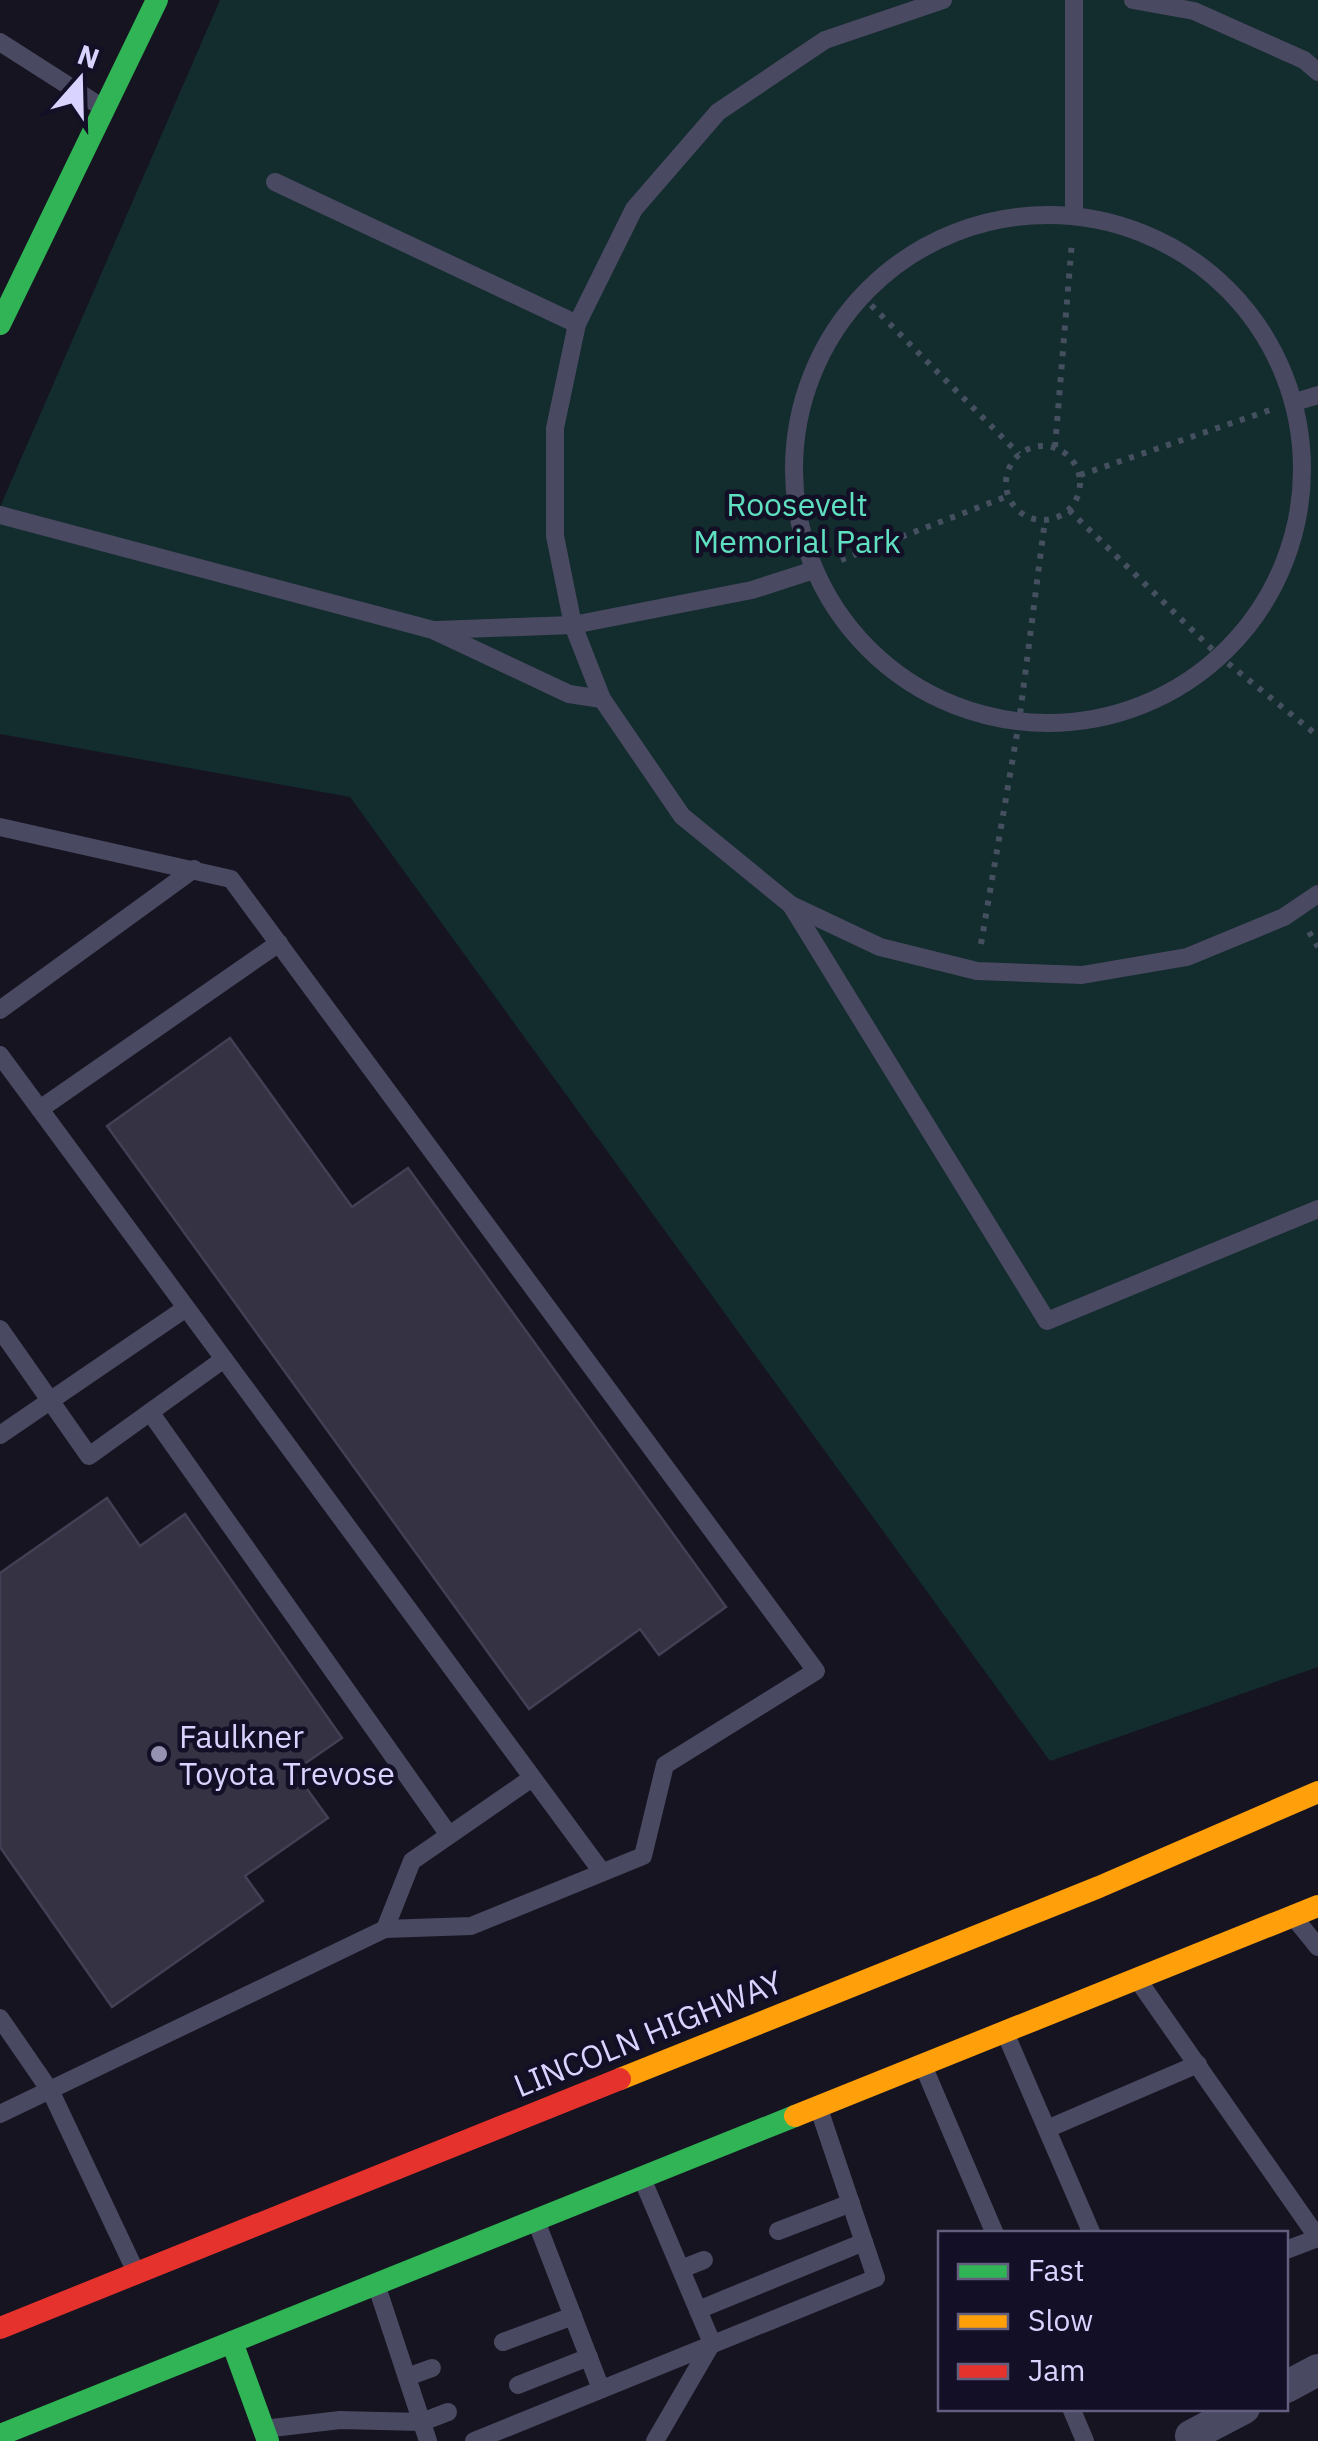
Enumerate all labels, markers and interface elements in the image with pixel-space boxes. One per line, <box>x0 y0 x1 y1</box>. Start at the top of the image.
north arrow <box>30 30 130 130</box>
text: N <box>73 35 105 77</box>
park label: Roosevelt Memorial Park <box>693 483 901 562</box>
place label: Faulkner Toyota Trevose <box>179 1715 395 1794</box>
marker: Faulkner Toyota Trevose <box>148 1743 170 1765</box>
street label: LINCOLN HIGHWAY <box>507 1960 789 2106</box>
legend <box>938 2231 1288 2411</box>
text: Fast <box>1028 2250 1085 2289</box>
text: Slow <box>1028 2300 1093 2339</box>
text: Jam <box>1028 2350 1086 2389</box>

